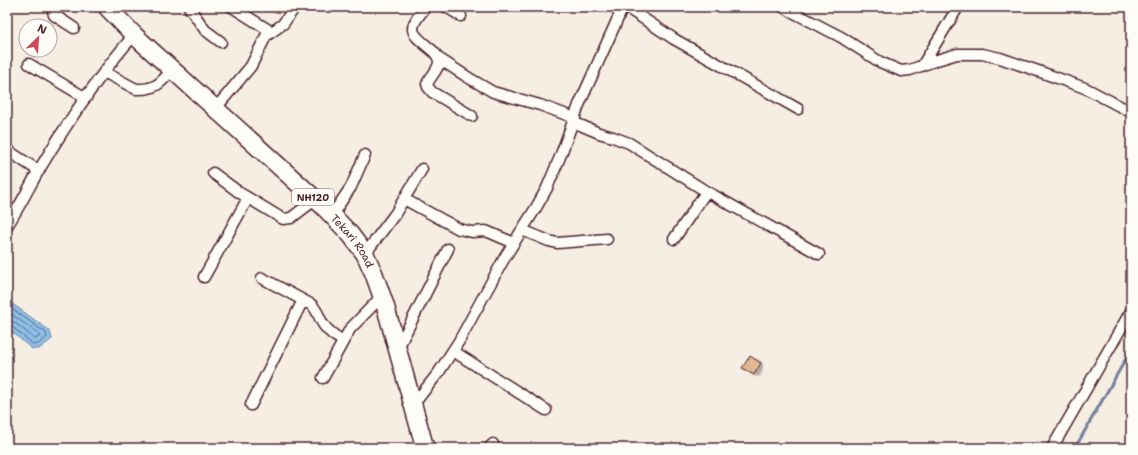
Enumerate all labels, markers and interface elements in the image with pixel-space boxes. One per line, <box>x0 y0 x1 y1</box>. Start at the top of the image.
north arrow <box>18 18 58 58</box>
text: N <box>35 21 49 38</box>
road number: NH120 <box>292 189 334 205</box>
street label: Tekari Road <box>328 211 378 270</box>

